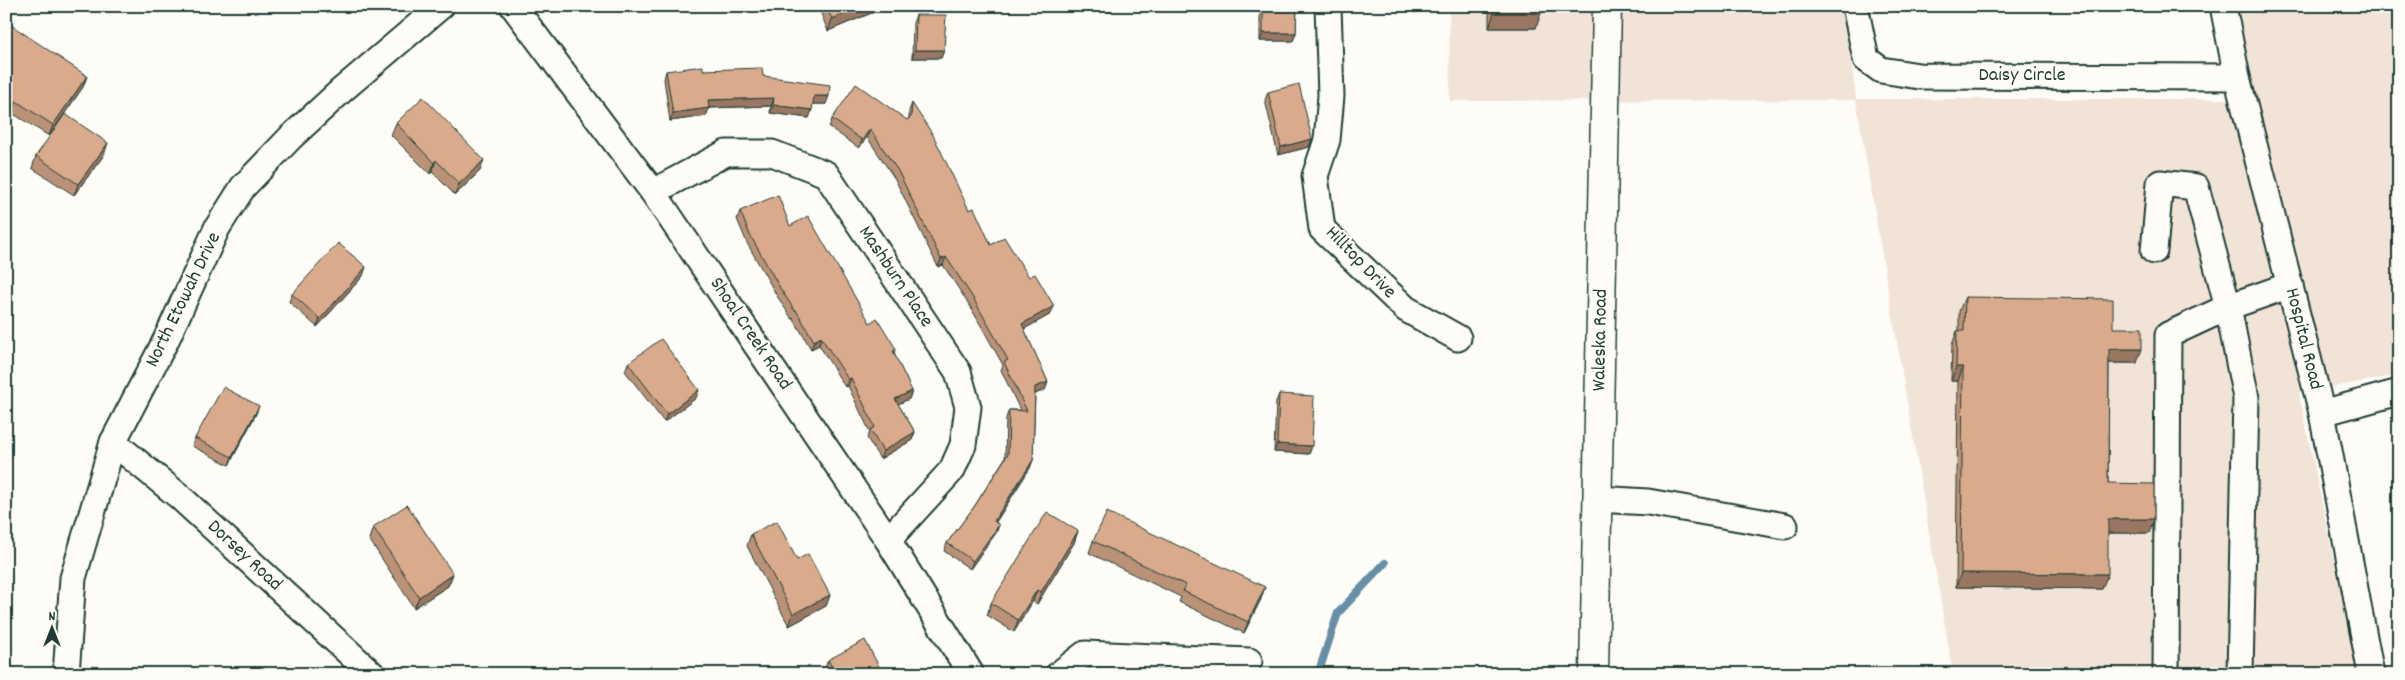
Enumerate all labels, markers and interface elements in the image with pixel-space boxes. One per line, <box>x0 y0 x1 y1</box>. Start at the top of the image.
street label: Daisy Circle <box>1978 62 2066 90</box>
street label: Hilltop Drive <box>1318 220 1402 306</box>
street label: Mashburn Place <box>851 221 940 334</box>
street label: North Etowah Drive <box>139 228 229 372</box>
street label: Shoal Creek Road <box>702 272 798 396</box>
street label: Hospital Road <box>2277 285 2329 393</box>
street label: Waleska Road <box>1586 289 1616 391</box>
street label: Dorsey Road <box>200 514 288 598</box>
north arrow <box>28 602 78 652</box>
text: N <box>49 607 56 627</box>

